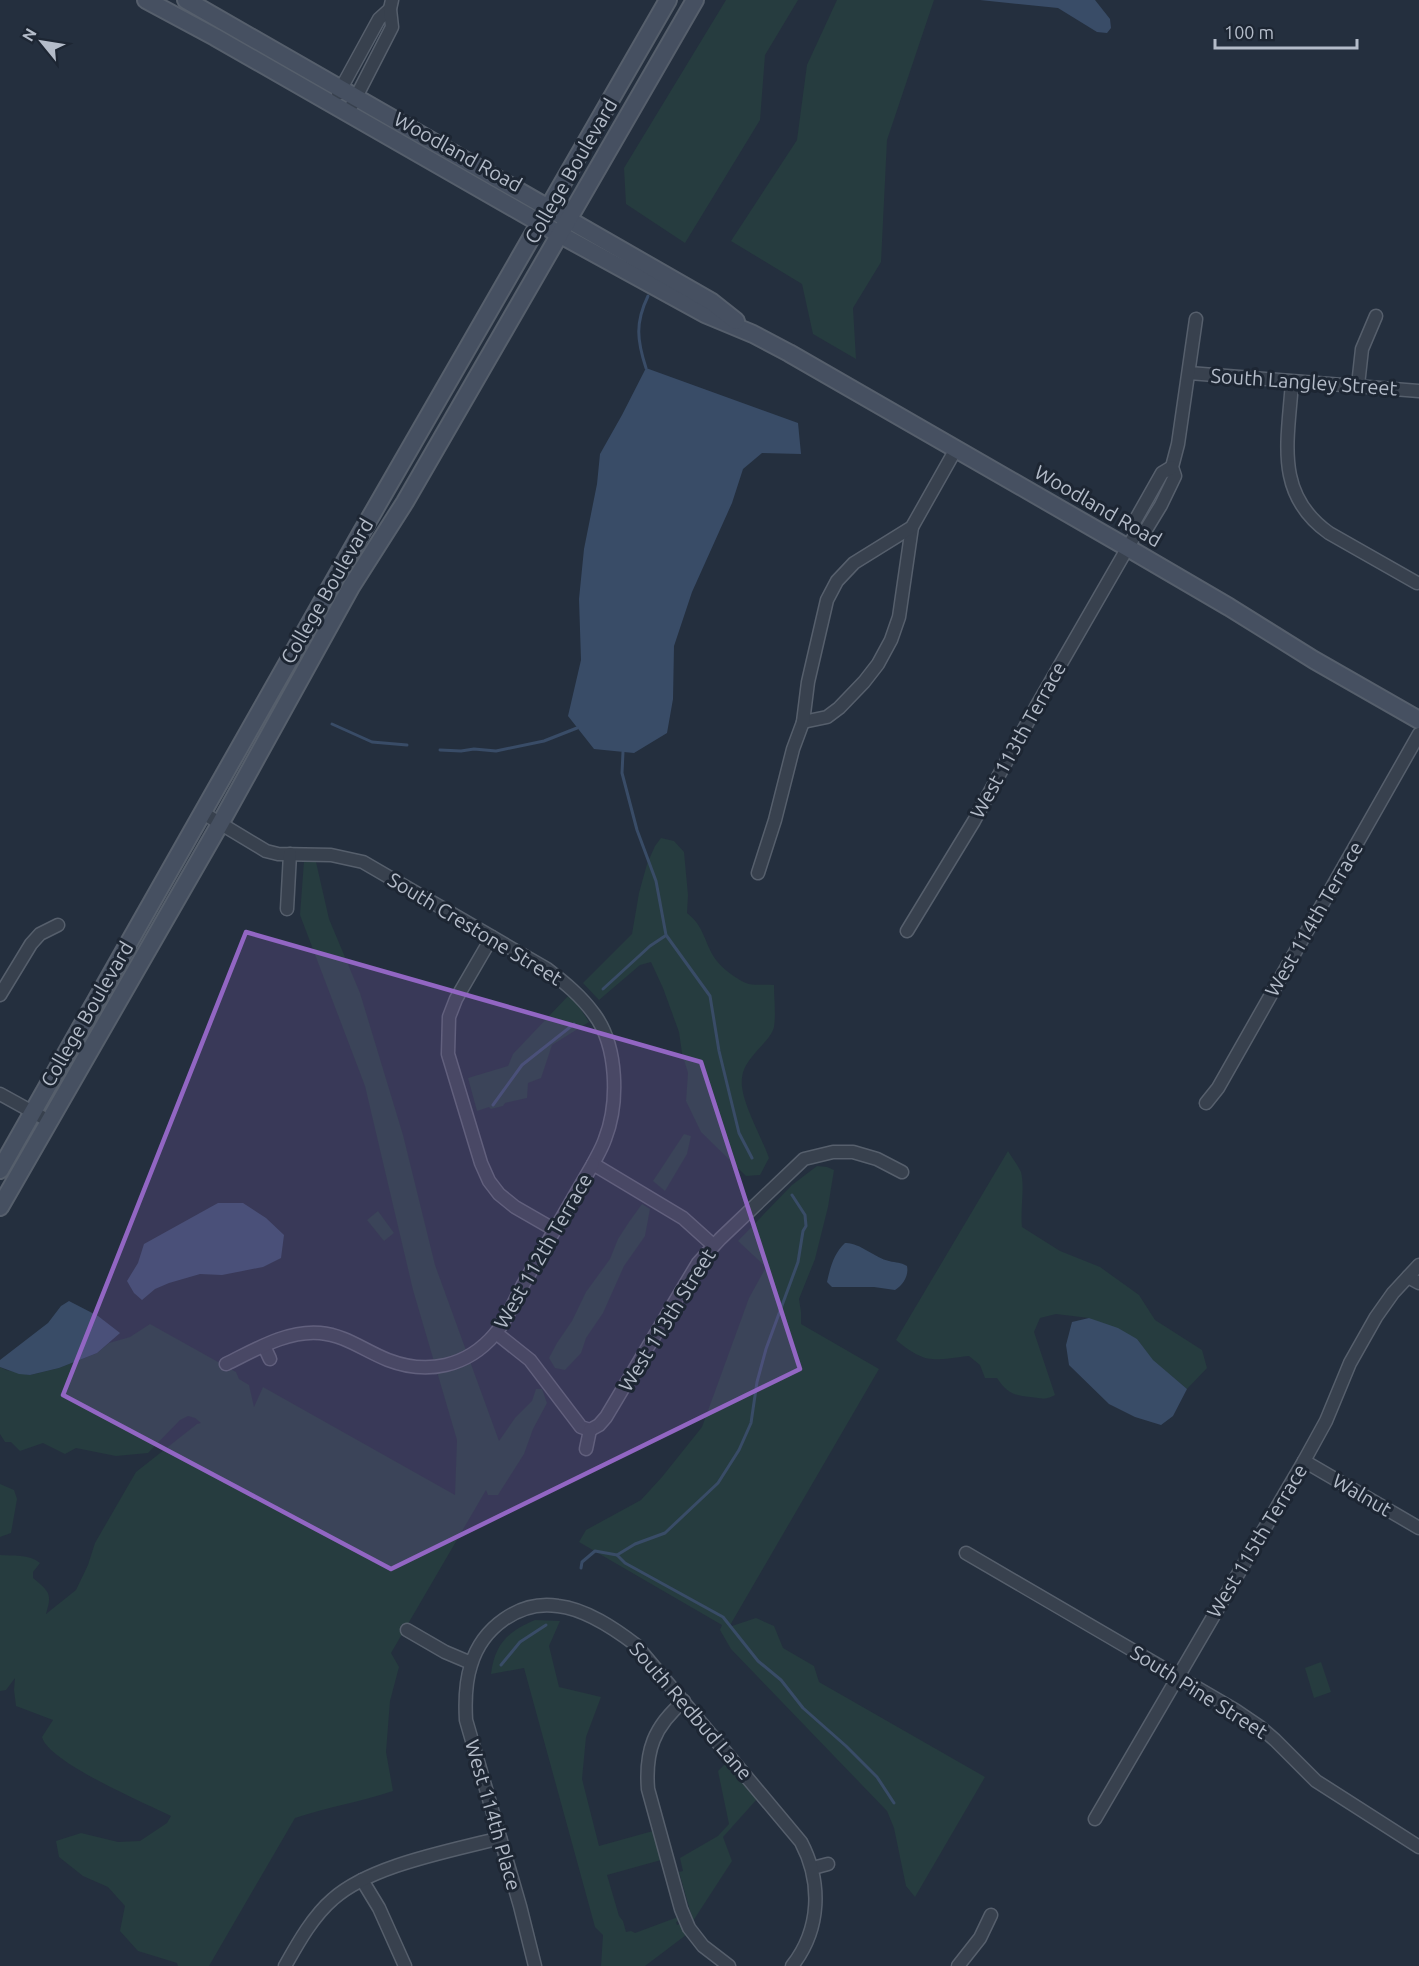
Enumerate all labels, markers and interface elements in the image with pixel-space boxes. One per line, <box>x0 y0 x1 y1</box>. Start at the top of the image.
north arrow <box>12 12 72 72</box>
scale bar <box>1215 12 1358 50</box>
text: 100 m <box>1224 22 1274 42</box>
text: N <box>18 25 40 44</box>
street label: College Boulevard <box>520 94 622 248</box>
street label: Woodland Road <box>390 107 526 196</box>
street label: South Langley Street <box>1210 363 1398 400</box>
street label: Woodland Road <box>1031 460 1166 551</box>
street label: College Boulevard <box>276 514 378 668</box>
street label: West 113th Terrace <box>965 658 1070 822</box>
street label: West 114th Terrace <box>1260 837 1367 1000</box>
street label: South Crestone Street <box>384 867 567 990</box>
street label: College Boulevard <box>36 937 138 1091</box>
street label: West 112th Terrace <box>489 1169 596 1332</box>
street label: West 113th Street <box>613 1244 720 1395</box>
street label: West 115th Terrace <box>1202 1460 1311 1622</box>
street label: Walnut <box>1329 1469 1396 1521</box>
street label: South Redbud Lane <box>625 1637 757 1784</box>
street label: South Pine Street <box>1127 1640 1272 1743</box>
street label: West 114th Place <box>461 1737 526 1893</box>

